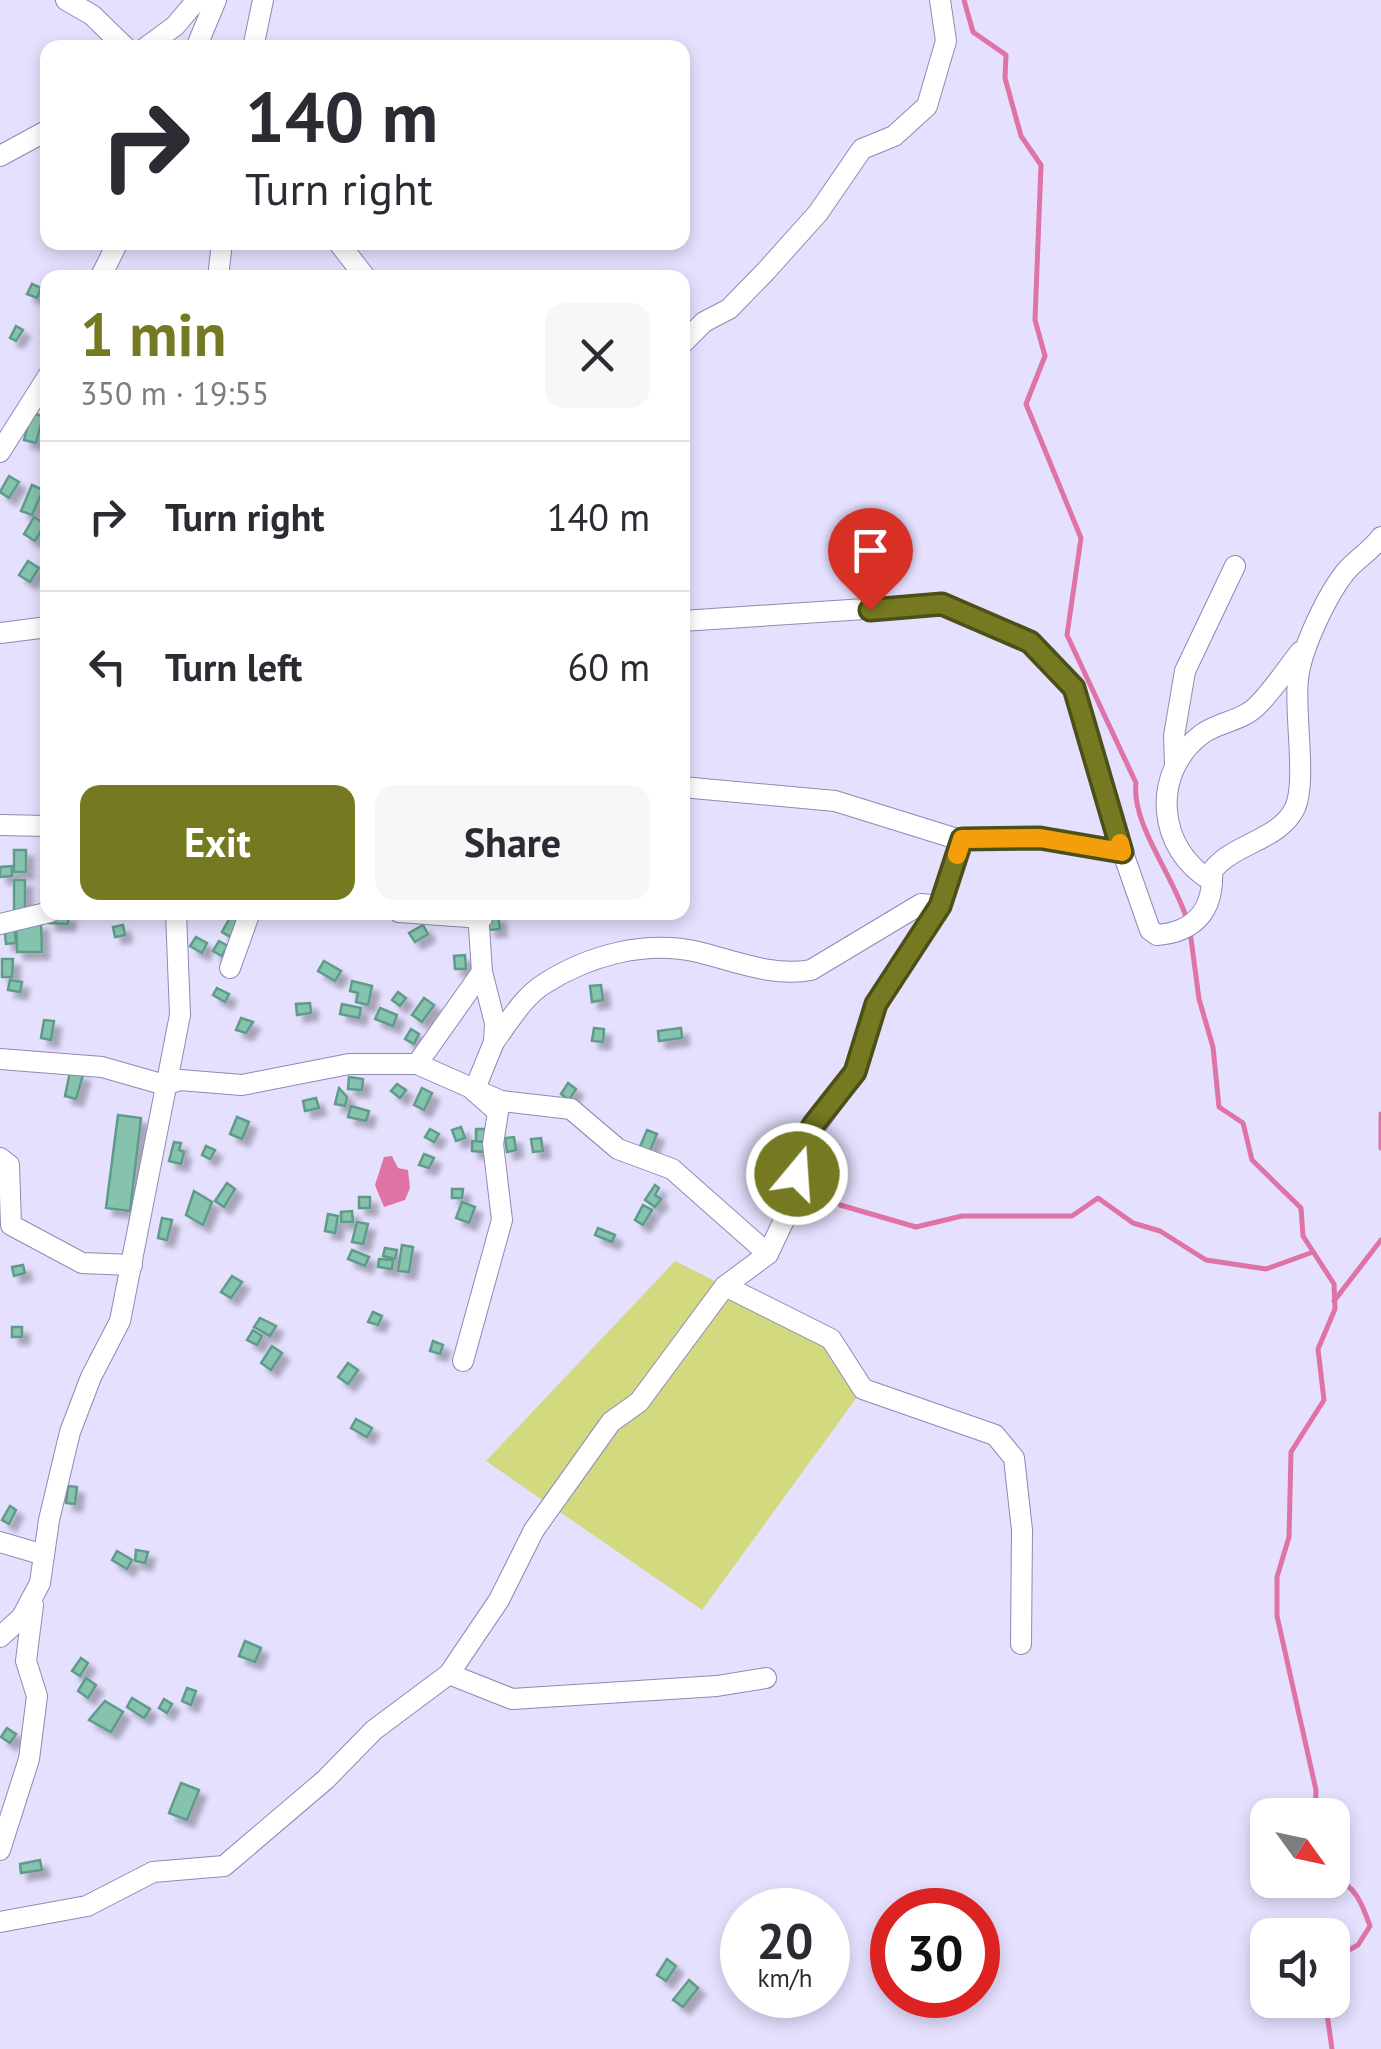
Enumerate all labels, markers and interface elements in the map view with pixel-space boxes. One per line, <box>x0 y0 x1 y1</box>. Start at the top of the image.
text: 140 m <box>245 71 438 161</box>
icon: right <box>80 80 210 210</box>
text: Turn right <box>245 159 433 217</box>
text: 1 min <box>80 295 226 373</box>
button: close <box>545 303 650 408</box>
text: 350 m · 19:55 <box>80 372 269 414</box>
icon: right <box>80 489 135 544</box>
text: Turn right <box>165 492 325 541</box>
text: 140 m <box>547 492 650 541</box>
pin <box>828 508 913 611</box>
icon: arrive <box>843 523 898 578</box>
icon: left <box>80 639 135 694</box>
text: Turn left <box>165 642 302 691</box>
text: 60 m <box>568 642 650 691</box>
button: Exit <box>80 785 355 900</box>
button: Share <box>375 785 650 900</box>
position arrow <box>745 1122 849 1226</box>
north arrow <box>1250 1798 1350 1898</box>
map controls <box>1250 1798 1350 2018</box>
speed limit sign: 30 <box>870 1888 1000 2018</box>
text: 20 <box>757 1908 813 1973</box>
button: sound <box>1250 1918 1350 2018</box>
text: km/h <box>758 1962 812 1994</box>

